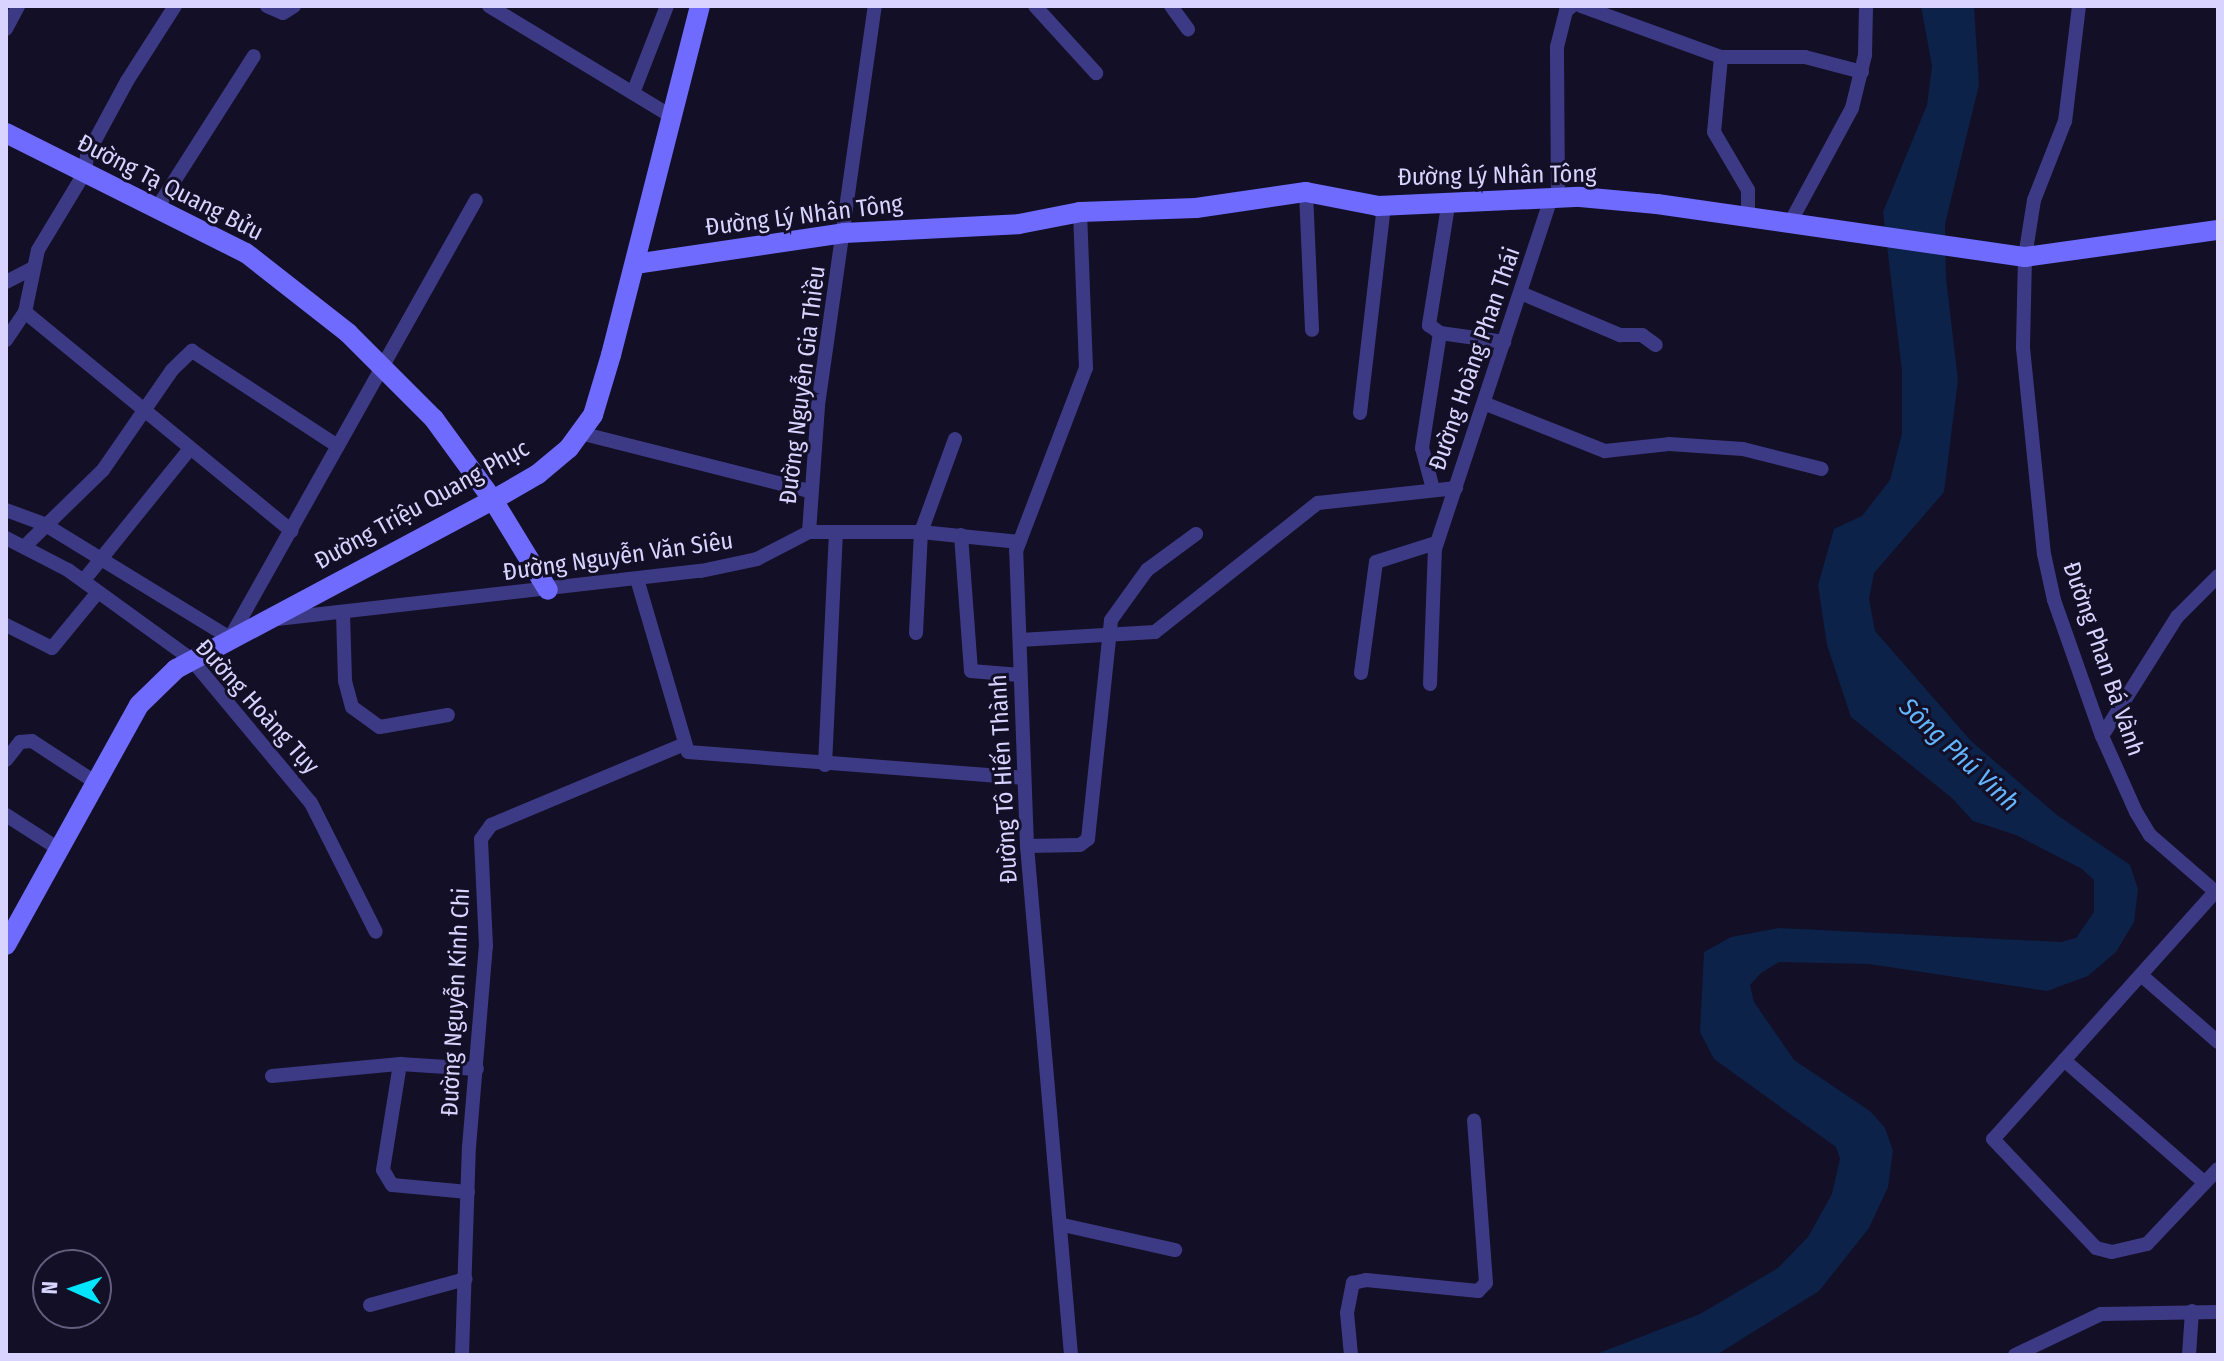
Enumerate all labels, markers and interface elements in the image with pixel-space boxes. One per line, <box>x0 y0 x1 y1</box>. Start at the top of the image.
street label: Đường Tạ Quang Bửu <box>72 129 268 247</box>
street label: Đường Lý Nhân Tông <box>1397 160 1597 192</box>
street label: Đường Lý Nhân Tông <box>704 190 904 242</box>
street label: Đường Hoàng Phan Thái <box>1423 244 1527 474</box>
street label: Đường Nguyễn Gia Thiều <box>774 264 832 506</box>
street label: Đường Triệu Quang Phục <box>310 434 534 576</box>
street label: Đường Nguyễn Văn Siêu <box>501 527 735 587</box>
street label: Đường Phan Bá Vành <box>2056 558 2150 760</box>
street label: Đường Hoàng Tụy <box>189 634 325 780</box>
street label: Đường Tô Hiến Thành <box>984 674 1024 884</box>
water label: Sông Phú Vinh <box>1893 692 2025 818</box>
street label: Đường Nguyễn Kinh Chi <box>436 887 476 1117</box>
north arrow <box>32 1249 112 1329</box>
text: N <box>36 1281 63 1295</box>

